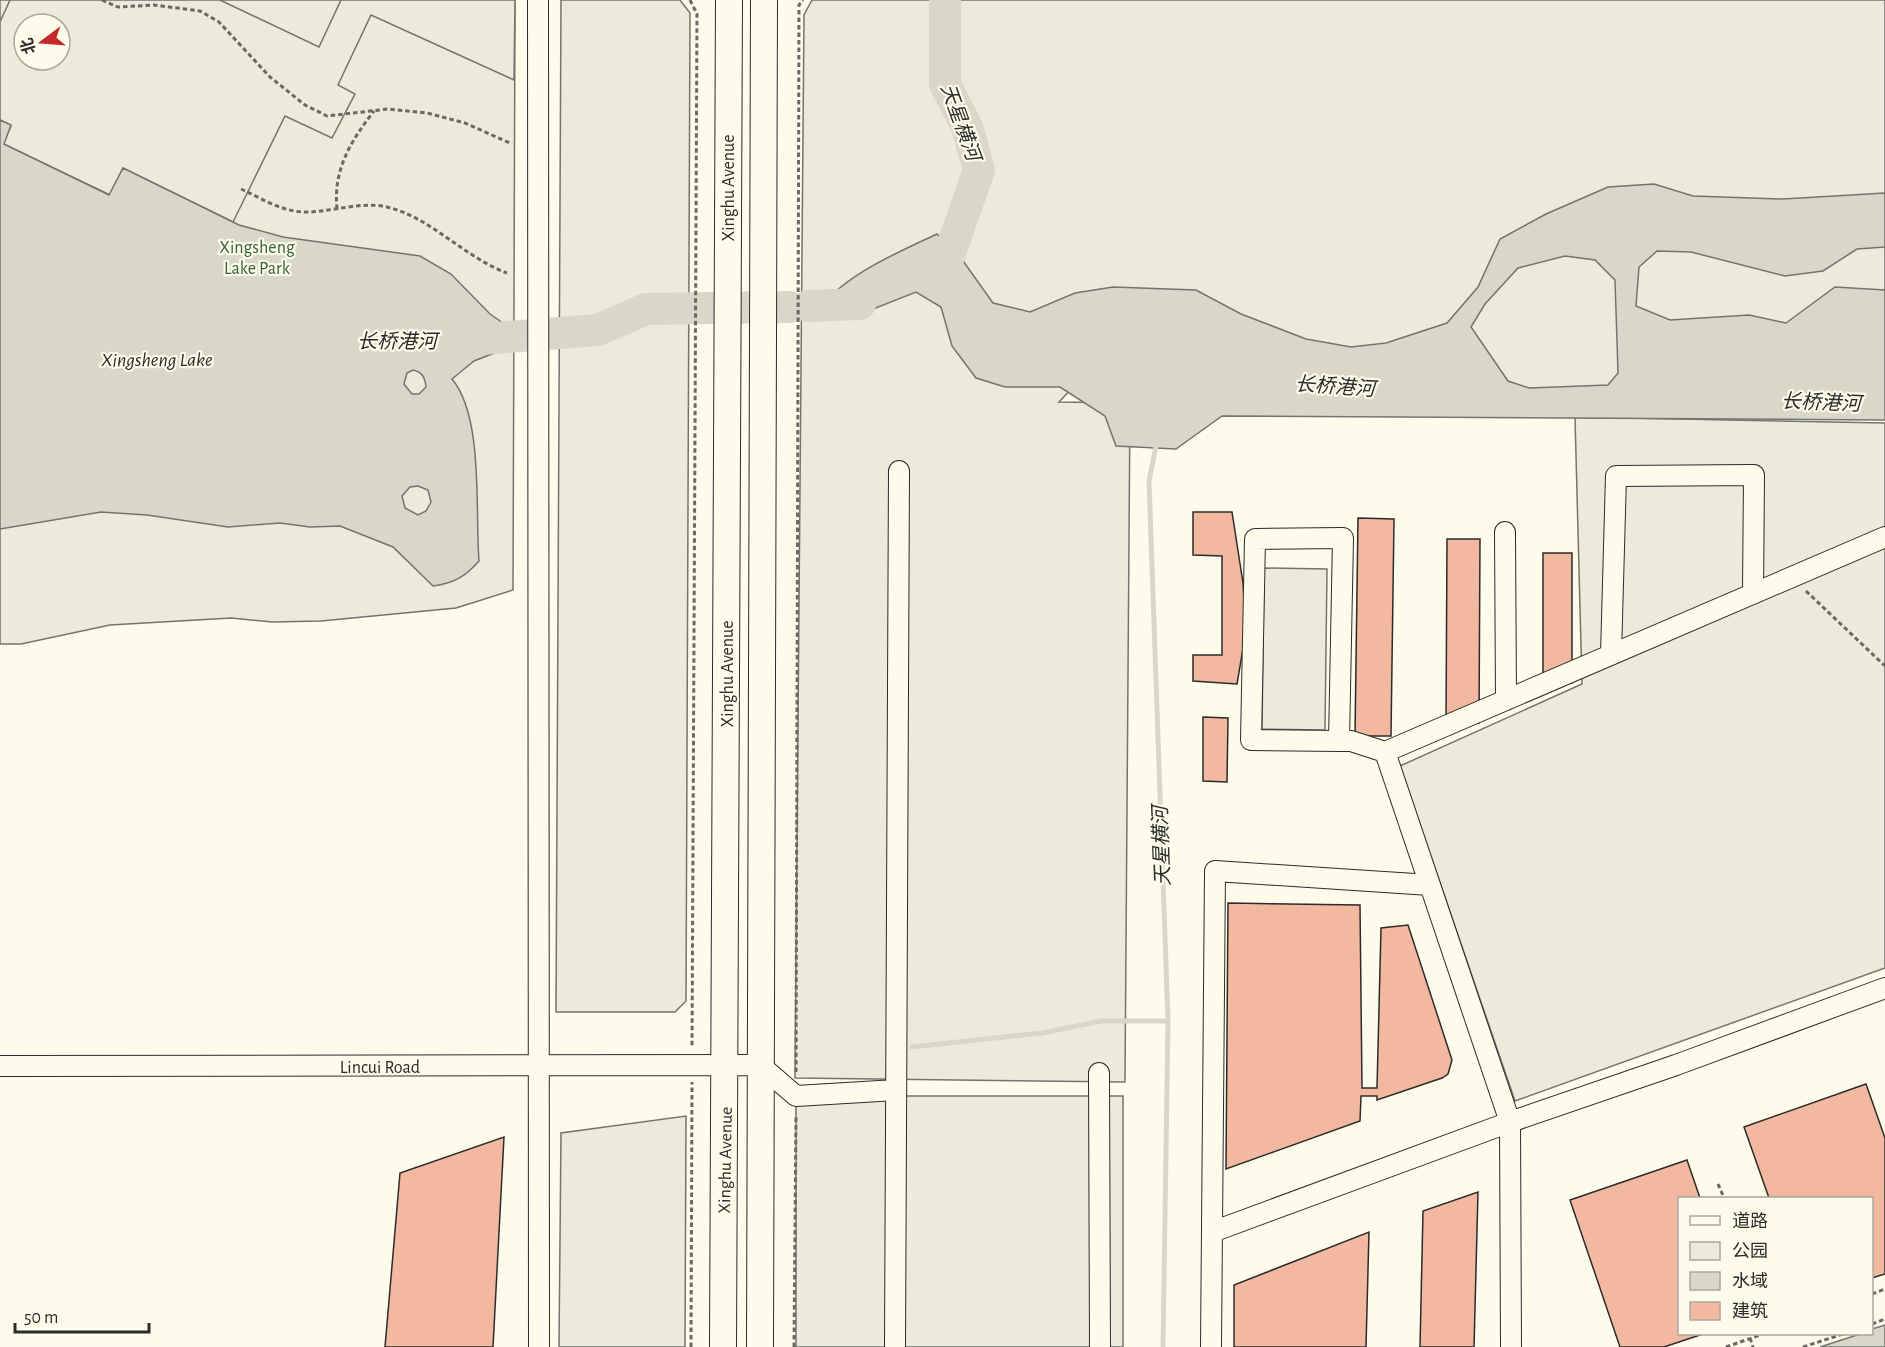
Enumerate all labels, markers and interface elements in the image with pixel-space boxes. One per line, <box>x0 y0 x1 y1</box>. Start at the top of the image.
north arrow <box>12 12 72 72</box>
text: 北 <box>18 36 38 56</box>
water label: 天星横河 <box>937 81 985 167</box>
street label: Xinghu Avenue <box>720 134 738 242</box>
park label: Xingsheng Lake Park <box>219 239 295 278</box>
water label: 长桥港河 <box>357 331 441 352</box>
water label: Xingsheng Lake <box>100 350 213 370</box>
water label: 长桥港河 <box>1294 373 1380 400</box>
water label: 长桥港河 <box>1781 391 1865 415</box>
street label: Xinghu Avenue <box>719 620 737 728</box>
water label: 天星横河 <box>1149 802 1173 886</box>
street label: Lincui Road <box>340 1059 420 1077</box>
street label: Xinghu Avenue <box>716 1106 736 1214</box>
legend <box>1678 1197 1873 1335</box>
text: 道路 <box>1732 1211 1768 1231</box>
text: 公园 <box>1732 1242 1768 1261</box>
text: 水域 <box>1732 1272 1768 1291</box>
scale bar <box>15 1296 148 1334</box>
text: 建筑 <box>1732 1301 1768 1321</box>
text: 50 m <box>24 1309 58 1327</box>

